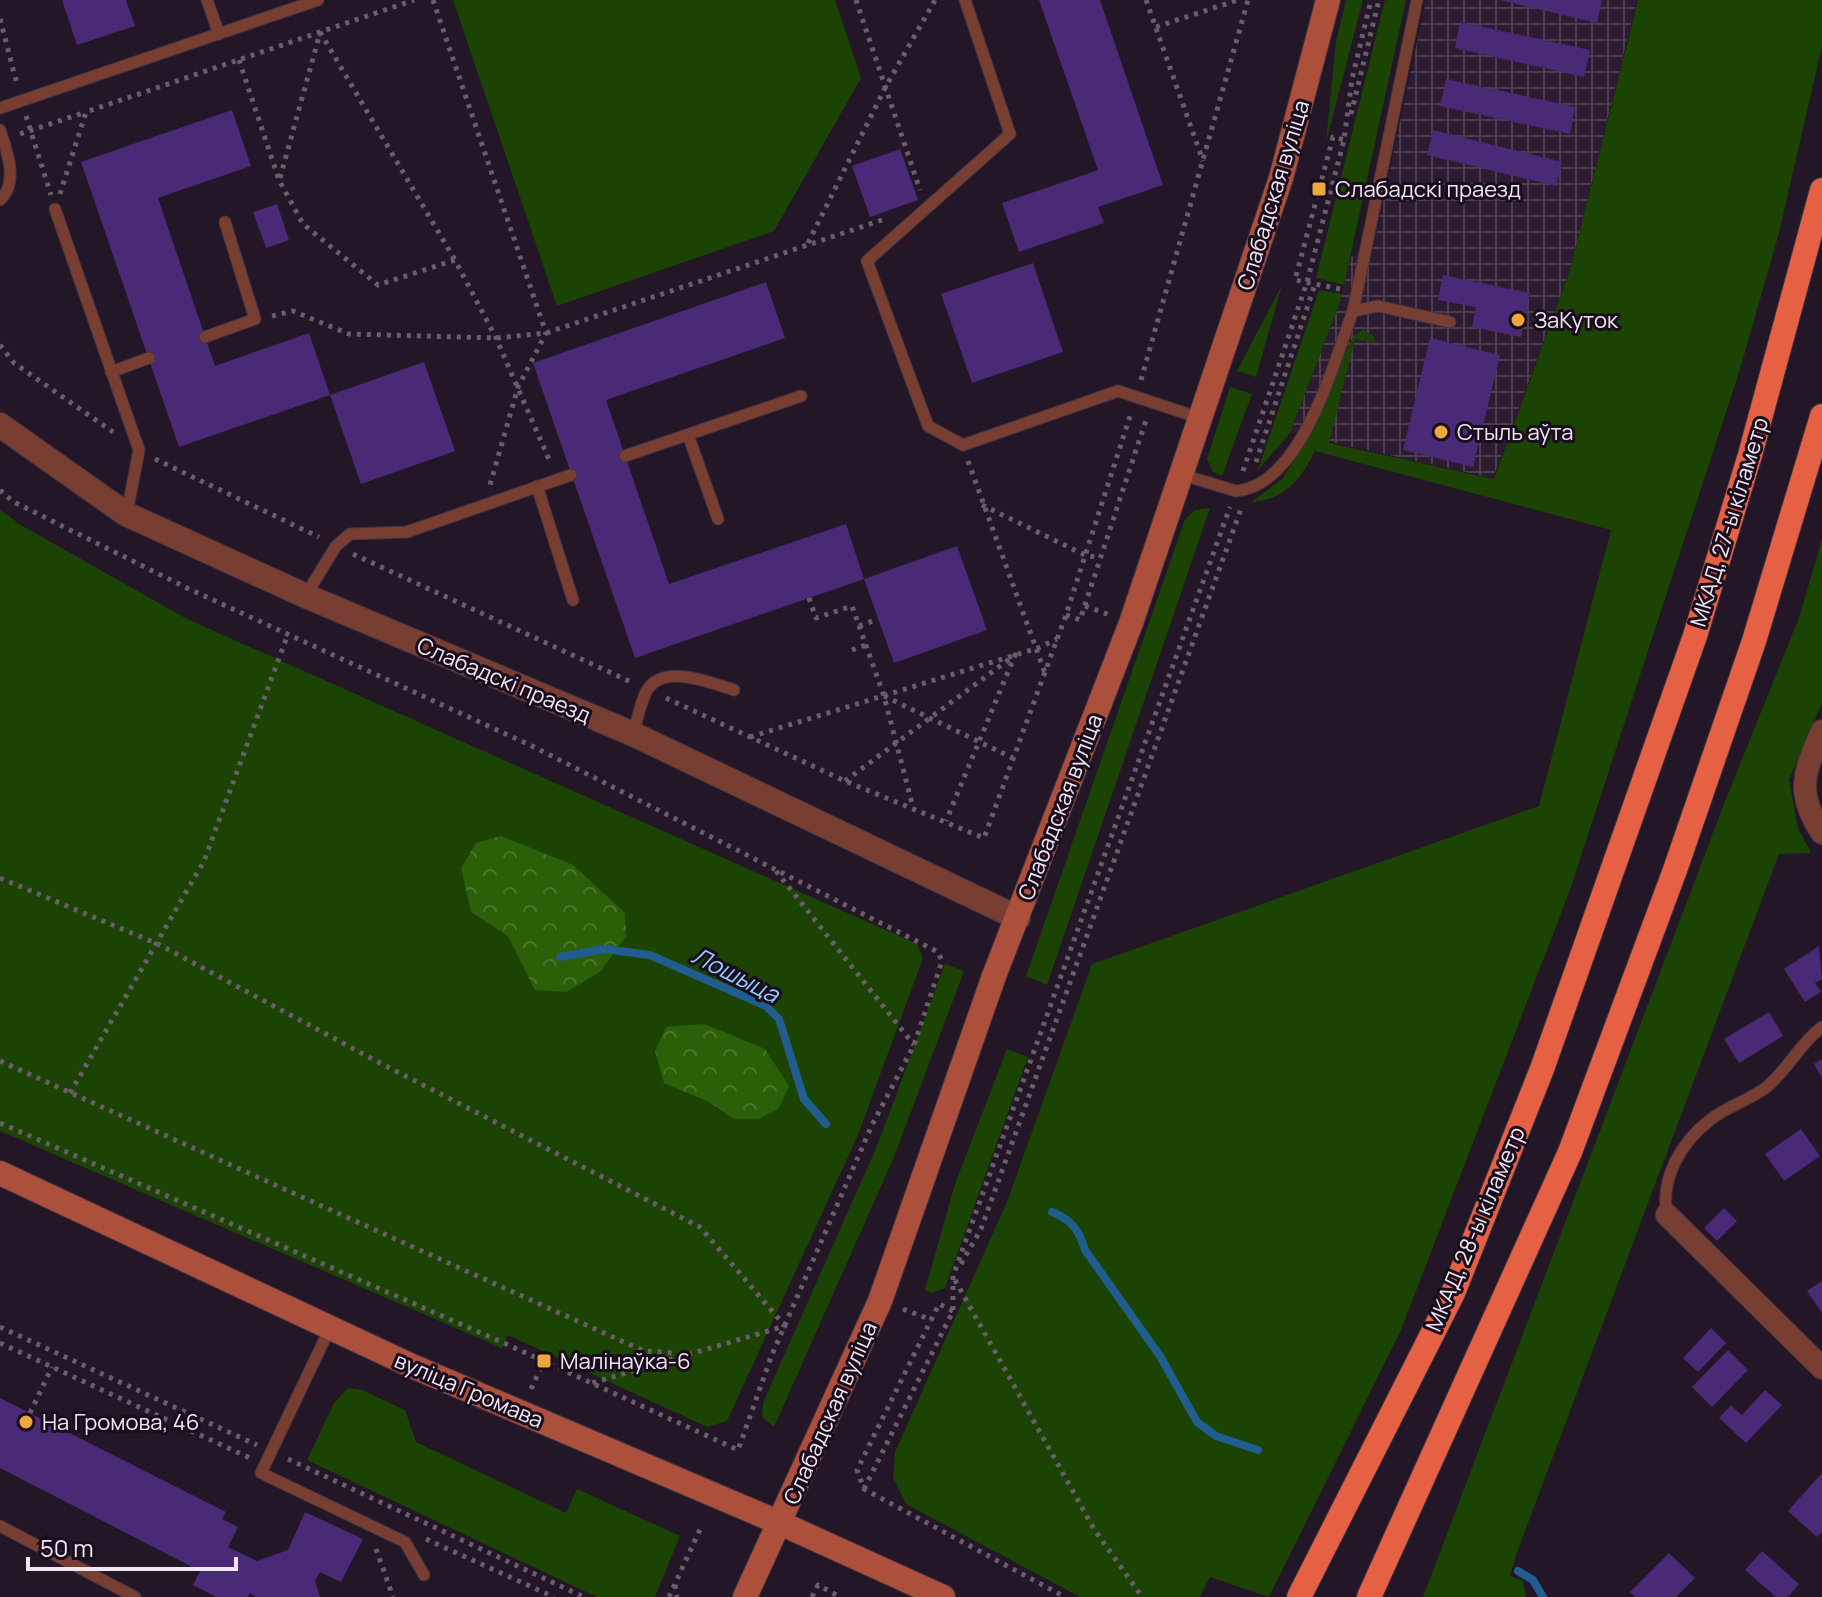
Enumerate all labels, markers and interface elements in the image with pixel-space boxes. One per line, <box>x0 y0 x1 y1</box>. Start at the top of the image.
street label: Слабадская вуліца <box>1230 96 1316 294</box>
place label: Слабадскі праезд <box>1335 174 1521 204</box>
marker: Слабадскі праезд <box>1310 180 1328 198</box>
place label: ЗаКуток <box>1534 305 1619 335</box>
marker: ЗаКуток <box>1509 311 1527 329</box>
street label: МКАД, 27-ы кіламетр <box>1683 414 1775 630</box>
place label: Стыль аўта <box>1457 417 1574 447</box>
marker: Стыль аўта <box>1432 423 1450 441</box>
street label: Слабадскі праезд <box>413 630 595 730</box>
street label: Слабадская вуліца <box>1011 710 1109 904</box>
water label: Лошыца <box>687 938 787 1011</box>
street label: МКАД, 28-ы кіламетр <box>1418 1122 1532 1336</box>
street label: Слабадская вуліца <box>776 1317 884 1509</box>
street label: вуліца Громава <box>390 1345 548 1435</box>
place label: Малінаўка-6 <box>560 1346 691 1376</box>
marker: Малінаўка-6 <box>535 1352 553 1370</box>
place label: На Громова, 46 <box>42 1407 199 1437</box>
marker: На Громова, 46 <box>17 1413 35 1431</box>
scale bar <box>28 1521 236 1571</box>
text: 50 m <box>40 1531 94 1564</box>

